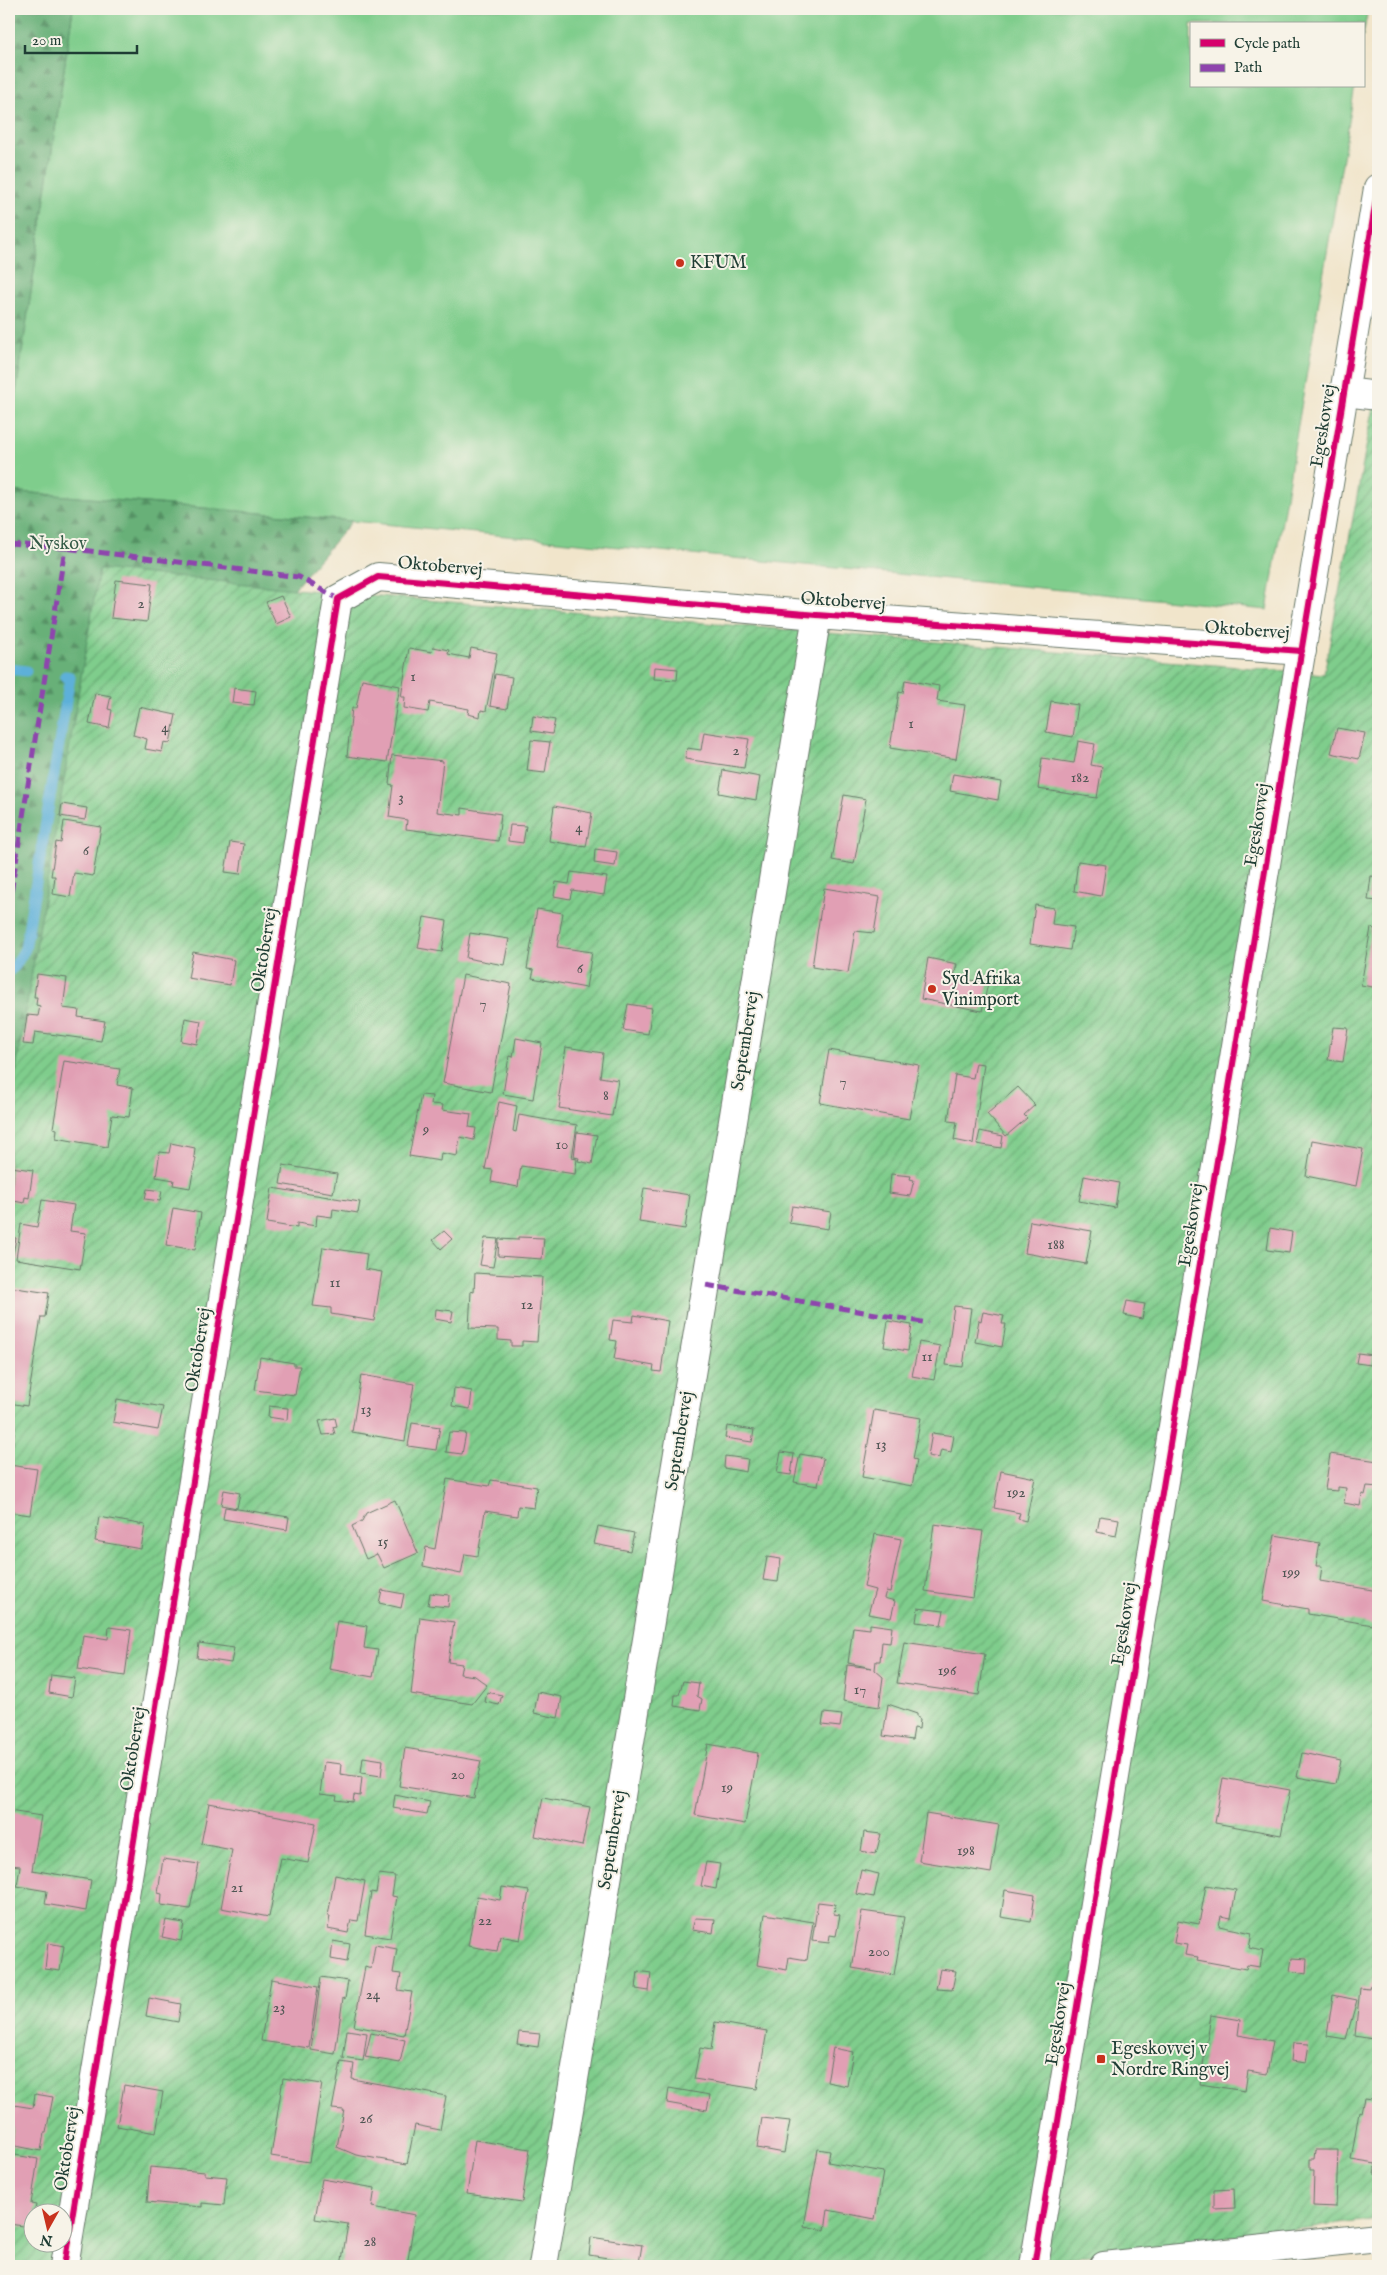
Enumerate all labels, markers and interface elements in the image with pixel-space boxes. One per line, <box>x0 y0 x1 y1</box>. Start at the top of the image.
scale bar <box>25 22 138 54</box>
legend <box>1190 22 1364 88</box>
text: 20 m <box>32 31 62 50</box>
text: Cycle path <box>1234 34 1300 53</box>
text: Path <box>1234 58 1262 77</box>
place label: KFUM <box>690 252 747 275</box>
marker: KFUM <box>674 257 686 269</box>
street label: Egeskovvej <box>1306 383 1342 469</box>
park label: Nyskov <box>29 533 88 556</box>
street label: Oktobervej <box>397 552 483 582</box>
street label: Oktobervej <box>800 588 886 616</box>
house number: 2 <box>137 594 145 613</box>
street label: Oktobervej <box>1204 617 1290 645</box>
house number: 1 <box>410 667 416 686</box>
house number: 1 <box>908 714 914 733</box>
house number: 4 <box>161 718 169 737</box>
house number: 2 <box>732 741 740 760</box>
house number: 182 <box>1071 768 1089 787</box>
street label: Egeskovvej <box>1240 782 1276 868</box>
house number: 3 <box>398 788 404 807</box>
house number: 4 <box>575 818 583 837</box>
house number: 6 <box>83 841 90 860</box>
street label: Oktobervej <box>247 906 283 994</box>
house number: 6 <box>577 959 584 978</box>
place label: Syd Afrika Vinimport <box>941 968 1021 1012</box>
marker: Syd Afrika Vinimport <box>926 983 938 995</box>
street label: Septembervej <box>727 990 765 1092</box>
house number: 7 <box>479 994 487 1013</box>
house number: 7 <box>839 1072 847 1091</box>
house number: 8 <box>603 1086 609 1105</box>
house number: 9 <box>422 1120 429 1139</box>
house number: 10 <box>556 1135 568 1154</box>
street label: Egeskovvej <box>1174 1182 1210 1268</box>
house number: 188 <box>1047 1235 1065 1254</box>
house number: 11 <box>329 1273 341 1292</box>
house number: 12 <box>521 1295 533 1314</box>
street label: Oktobervej <box>181 1306 217 1394</box>
house number: 11 <box>921 1347 933 1366</box>
street label: Septembervej <box>661 1390 699 1492</box>
house number: 13 <box>360 1400 372 1419</box>
house number: 13 <box>875 1435 887 1454</box>
house number: 192 <box>1006 1483 1026 1502</box>
house number: 15 <box>377 1532 389 1551</box>
house number: 199 <box>1282 1563 1300 1582</box>
street label: Egeskovvej <box>1107 1581 1143 1667</box>
house number: 196 <box>938 1661 957 1680</box>
house number: 17 <box>854 1680 866 1699</box>
street label: Oktobervej <box>116 1705 152 1793</box>
house number: 20 <box>451 1765 465 1784</box>
house number: 19 <box>721 1778 733 1797</box>
street label: Septembervej <box>594 1789 632 1891</box>
house number: 198 <box>957 1841 975 1860</box>
house number: 21 <box>231 1878 243 1897</box>
house number: 22 <box>478 1911 492 1930</box>
house number: 200 <box>868 1942 890 1961</box>
street label: Egeskovvej <box>1041 1981 1077 2067</box>
house number: 24 <box>366 1985 381 2004</box>
house number: 23 <box>273 1998 285 2017</box>
place label: Egeskovvej v Nordre Ringvej <box>1111 2038 1229 2082</box>
marker: Egeskovvej v Nordre Ringvej <box>1095 2053 1107 2065</box>
street label: Oktobervej <box>50 2105 86 2193</box>
house number: 26 <box>359 2109 373 2128</box>
north arrow <box>22 2202 72 2252</box>
text: N <box>39 2230 55 2250</box>
house number: 28 <box>364 2232 377 2251</box>

